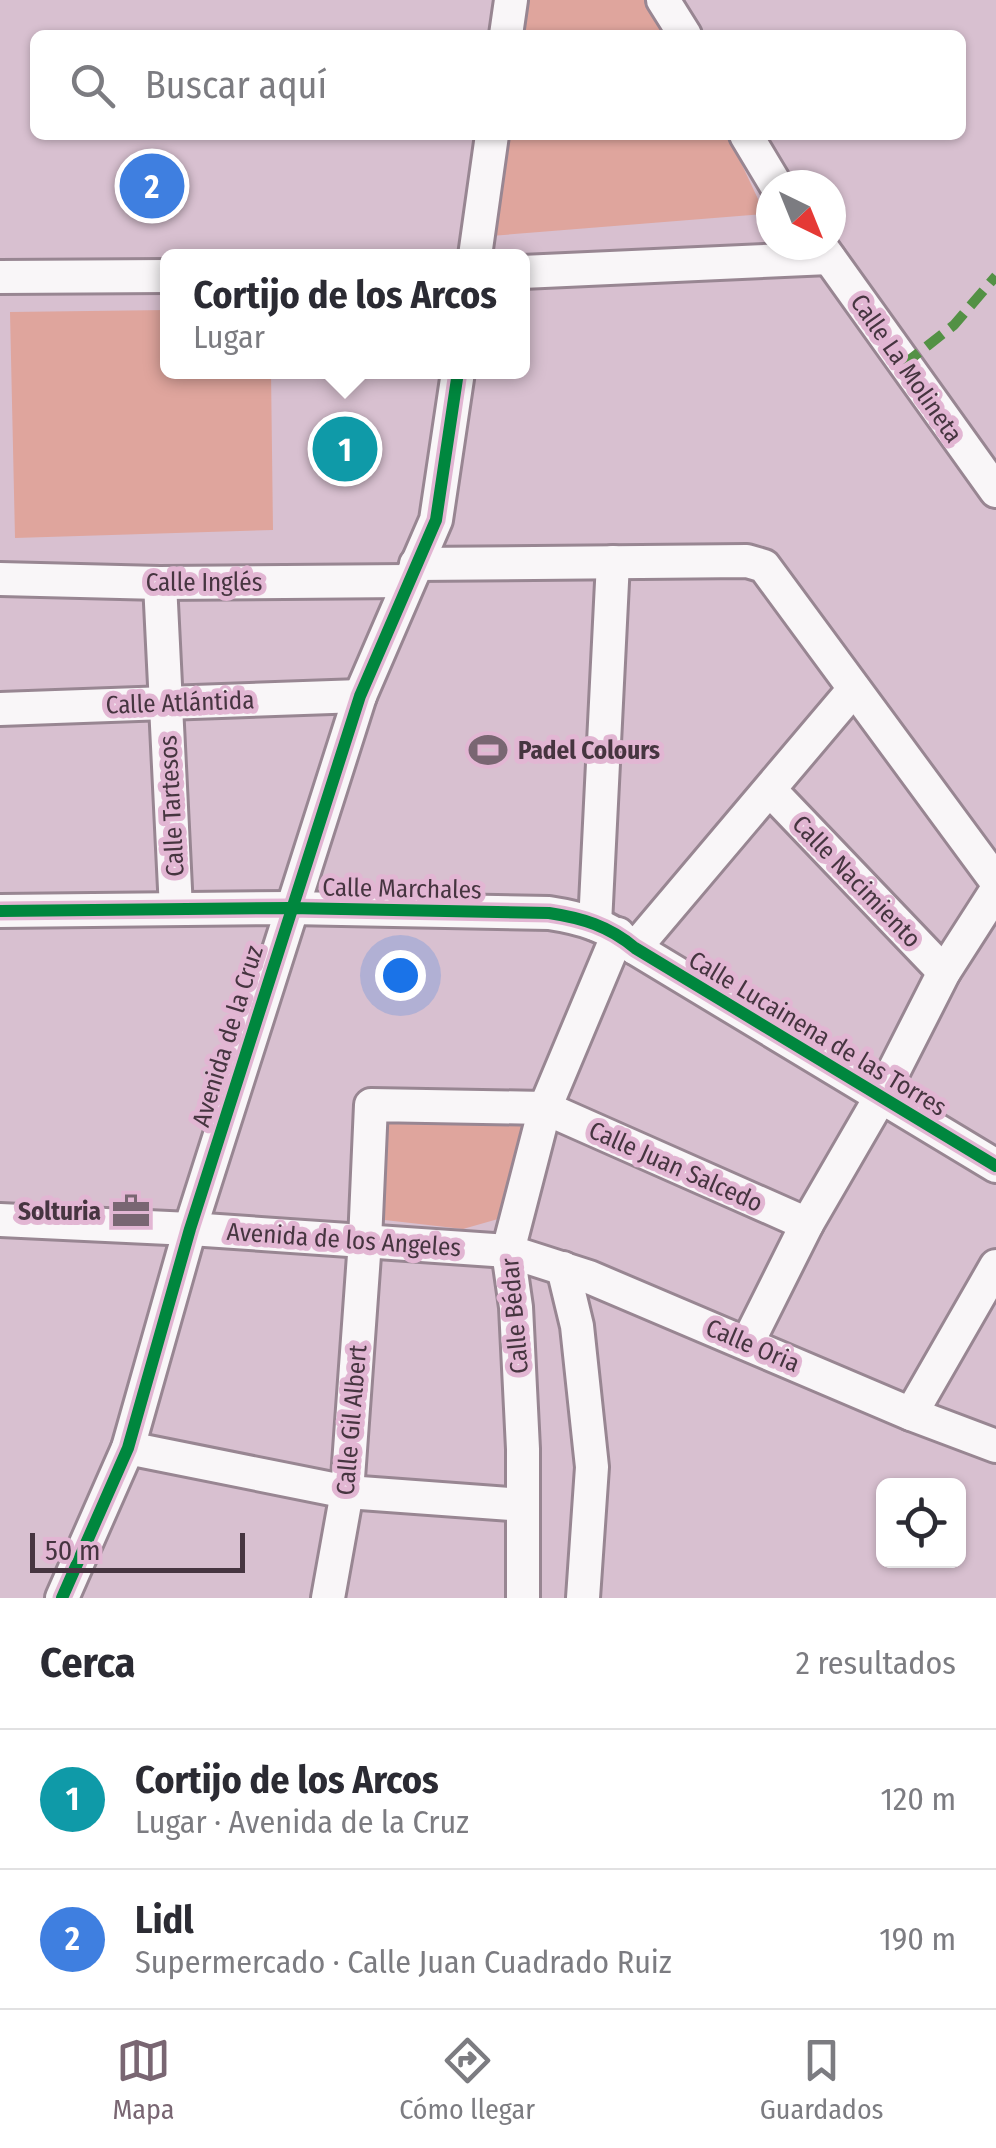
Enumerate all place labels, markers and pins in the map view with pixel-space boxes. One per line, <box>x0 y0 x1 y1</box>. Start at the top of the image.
pin: 2 <box>120 148 184 224</box>
pin: 1 <box>312 412 378 486</box>
sports icon: Padel Colours <box>467 729 509 771</box>
place label: Padel Colours <box>518 736 660 766</box>
office icon: Solturia <box>110 1190 152 1232</box>
place label: Solturia <box>18 1197 101 1227</box>

